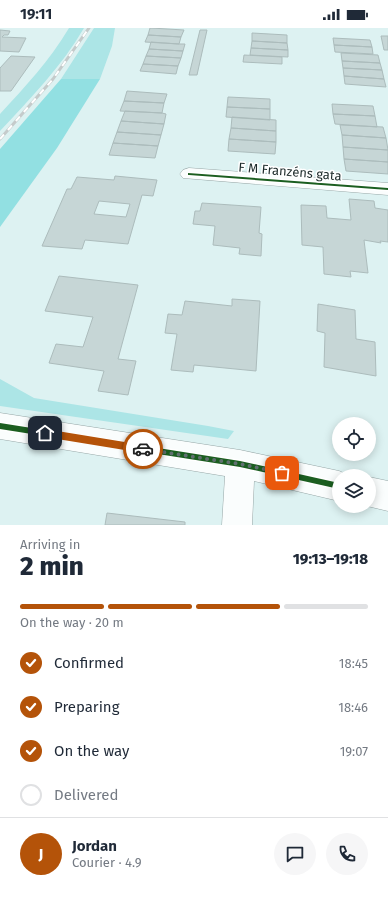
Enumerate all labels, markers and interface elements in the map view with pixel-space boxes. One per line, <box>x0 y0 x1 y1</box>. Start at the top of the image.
text: 19:11 <box>20 5 52 23</box>
street label: F M Franzéns gata <box>238 160 342 183</box>
pin <box>28 416 62 450</box>
map controls <box>332 417 376 513</box>
button: locate <box>332 417 376 461</box>
icon: home <box>34 422 56 444</box>
courier <box>123 429 163 469</box>
icon: car <box>132 438 154 460</box>
pin <box>265 456 299 490</box>
icon: bag <box>271 462 293 484</box>
button: layers <box>332 469 376 513</box>
text: Arriving in <box>20 537 80 552</box>
text: 19:13–19:18 <box>293 550 368 568</box>
text: 2 min <box>20 551 84 582</box>
text: On the way · 20 m <box>20 615 124 630</box>
icon: check <box>20 652 42 674</box>
text: Confirmed <box>54 654 124 672</box>
text: 18:45 <box>339 656 368 671</box>
icon: check <box>20 696 42 718</box>
text: Preparing <box>54 698 119 716</box>
text: 18:46 <box>338 700 368 715</box>
icon: check <box>20 740 42 762</box>
text: On the way <box>54 742 129 760</box>
text: 19:07 <box>340 744 368 759</box>
text: Delivered <box>54 786 118 804</box>
button: chat <box>274 833 316 875</box>
button: phone <box>326 833 368 875</box>
text: Jordan <box>72 837 117 855</box>
text: J <box>39 845 43 863</box>
text: Courier · 4.9 <box>72 855 142 870</box>

